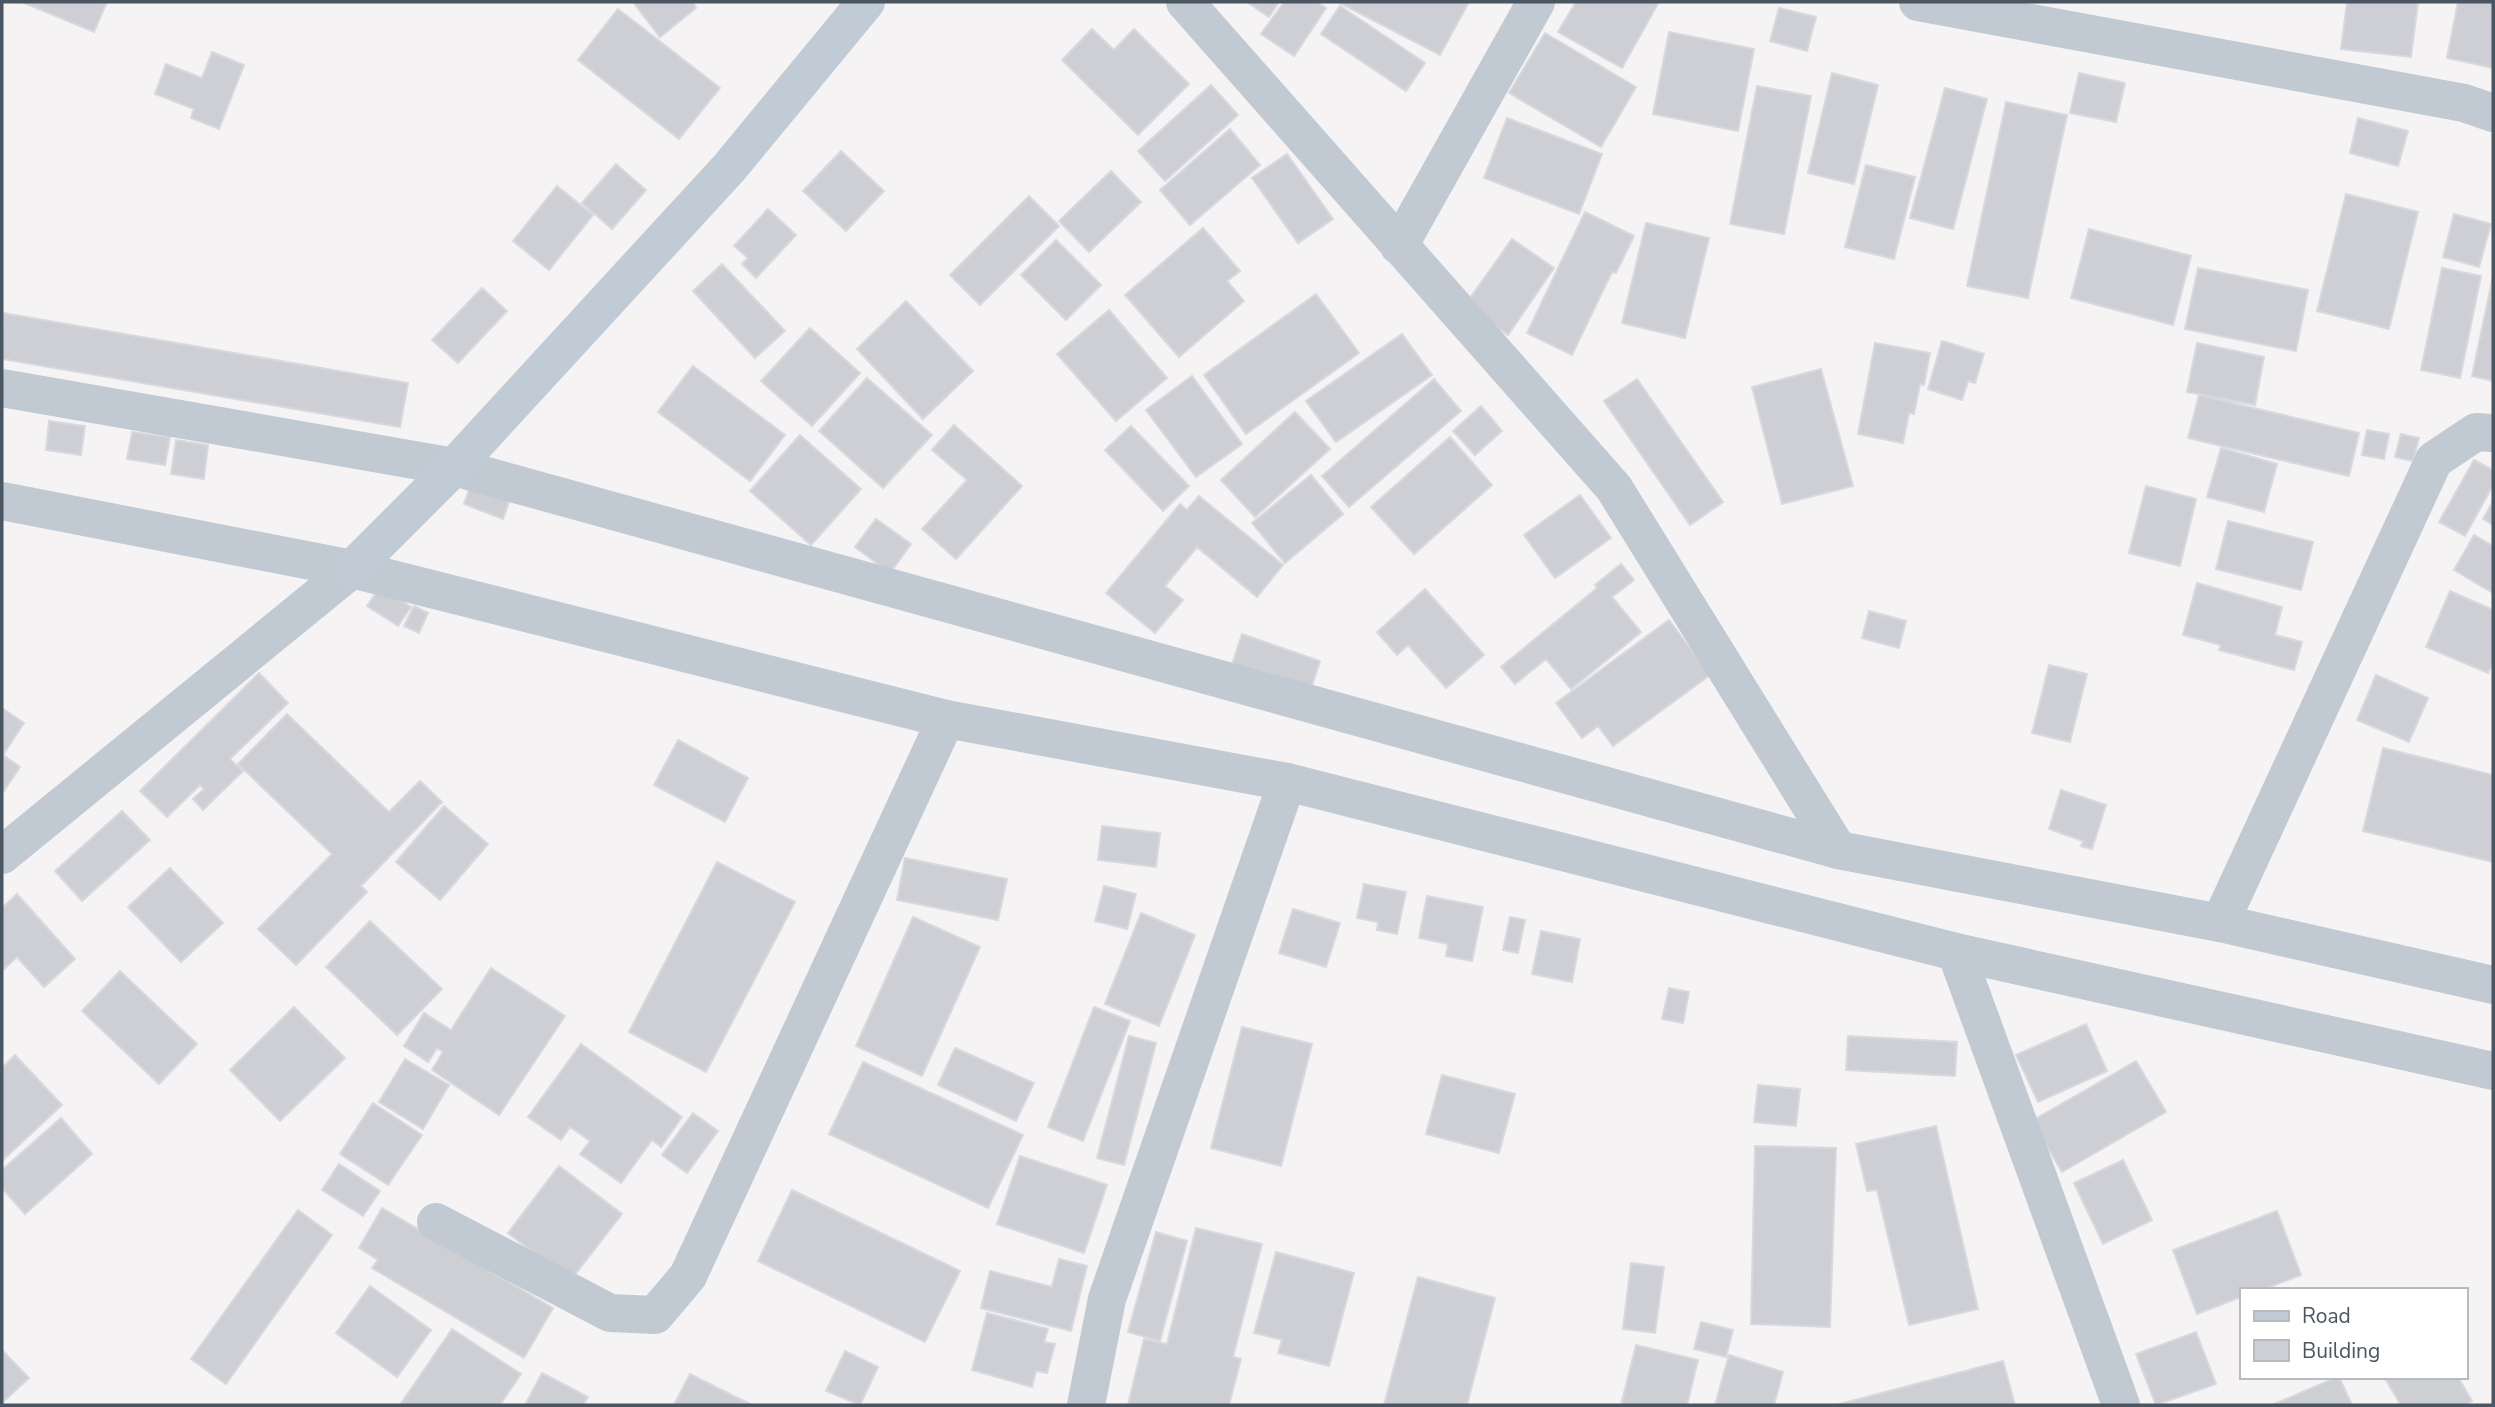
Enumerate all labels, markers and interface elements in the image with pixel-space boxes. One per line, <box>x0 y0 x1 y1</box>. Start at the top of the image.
legend <box>2240 1288 2467 1379</box>
text: Road <box>2302 1302 2351 1330</box>
text: Building <box>2302 1337 2380 1365</box>

